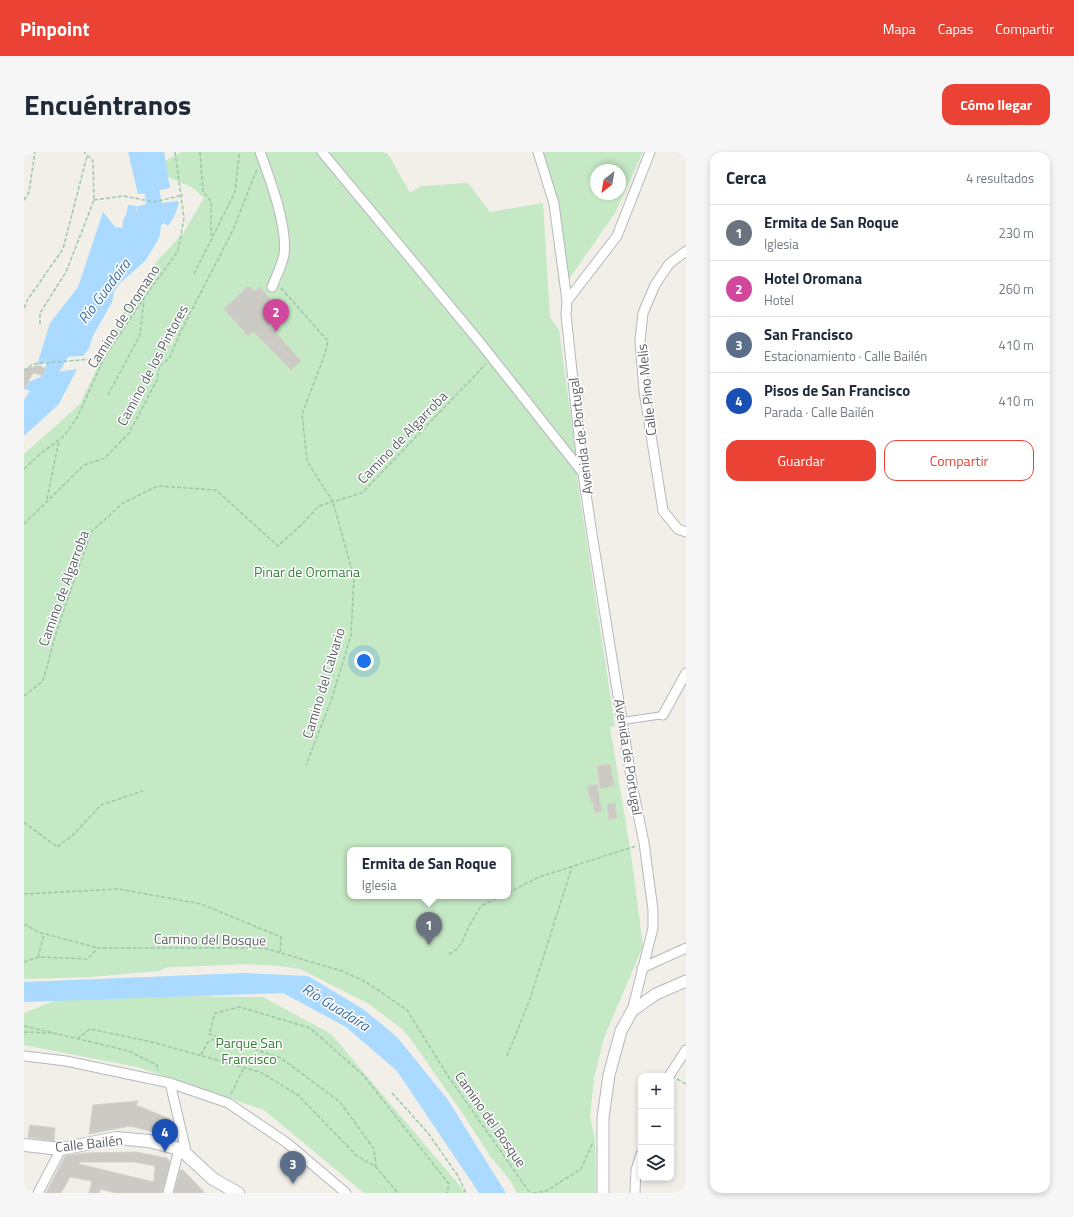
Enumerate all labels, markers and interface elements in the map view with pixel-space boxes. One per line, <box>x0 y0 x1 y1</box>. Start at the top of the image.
text: Pinpoint <box>20 14 89 43</box>
text: Mapa <box>883 18 916 39</box>
text: Capas <box>938 18 973 39</box>
text: Compartir <box>995 18 1054 39</box>
text: Encuéntranos <box>24 83 191 126</box>
button: Cómo llegar <box>942 84 1050 125</box>
north arrow <box>590 164 626 200</box>
text: Cerca <box>726 165 766 191</box>
text: 4 resultados <box>966 168 1034 188</box>
text: Ermita de San Roque <box>764 211 899 234</box>
text: 1 <box>735 223 743 243</box>
text: 230 m <box>998 223 1034 243</box>
text: Iglesia <box>764 234 799 254</box>
water label: Río Guadaíra <box>72 253 137 328</box>
street label: Camino de Oromano <box>82 260 164 372</box>
text: Hotel Oromana <box>764 267 862 290</box>
text: 2 <box>735 279 743 299</box>
text: 260 m <box>998 279 1034 299</box>
text: Hotel <box>764 290 794 310</box>
pin: 2 <box>263 299 289 332</box>
street label: Camino de los Pintores <box>111 301 193 429</box>
text: San Francisco <box>764 323 853 346</box>
text: 3 <box>735 335 743 355</box>
text: 410 m <box>998 335 1034 355</box>
street label: Calle Pino Melis <box>631 343 661 437</box>
text: Estacionamiento · Calle Bailén <box>764 346 927 366</box>
street label: Avenida de Portugal <box>562 376 598 496</box>
text: Pisos de San Francisco <box>764 379 910 402</box>
street label: Camino de Algarroba <box>352 386 452 488</box>
text: 4 <box>735 391 743 411</box>
text: 410 m <box>998 391 1034 411</box>
text: Parada · Calle Bailén <box>764 402 874 422</box>
button: Guardar <box>726 440 876 481</box>
button: Compartir <box>884 440 1034 481</box>
street label: Camino de Algarroba <box>32 527 94 649</box>
park label: Pinar de Oromana <box>254 561 360 582</box>
street label: Camino del Calvario <box>296 625 350 741</box>
your location <box>354 651 374 671</box>
street label: Avenida de Portugal <box>609 697 649 817</box>
popup <box>347 847 511 899</box>
text: Ermita de San Roque <box>362 852 496 875</box>
text: Iglesia <box>362 875 396 895</box>
pin: 1 <box>416 912 442 945</box>
street label: Camino del Bosque <box>154 928 266 950</box>
water label: Río Guadaíra <box>298 977 376 1038</box>
park label: Parque San Francisco <box>216 1032 282 1069</box>
street label: Camino del Bosque <box>450 1067 532 1171</box>
map controls <box>638 1073 674 1181</box>
button: + <box>638 1073 674 1109</box>
button: − <box>638 1109 674 1145</box>
pin: 4 <box>152 1119 178 1152</box>
street label: Calle Bailén <box>54 1129 124 1157</box>
button: layers <box>638 1145 674 1181</box>
pin: 3 <box>280 1151 306 1184</box>

